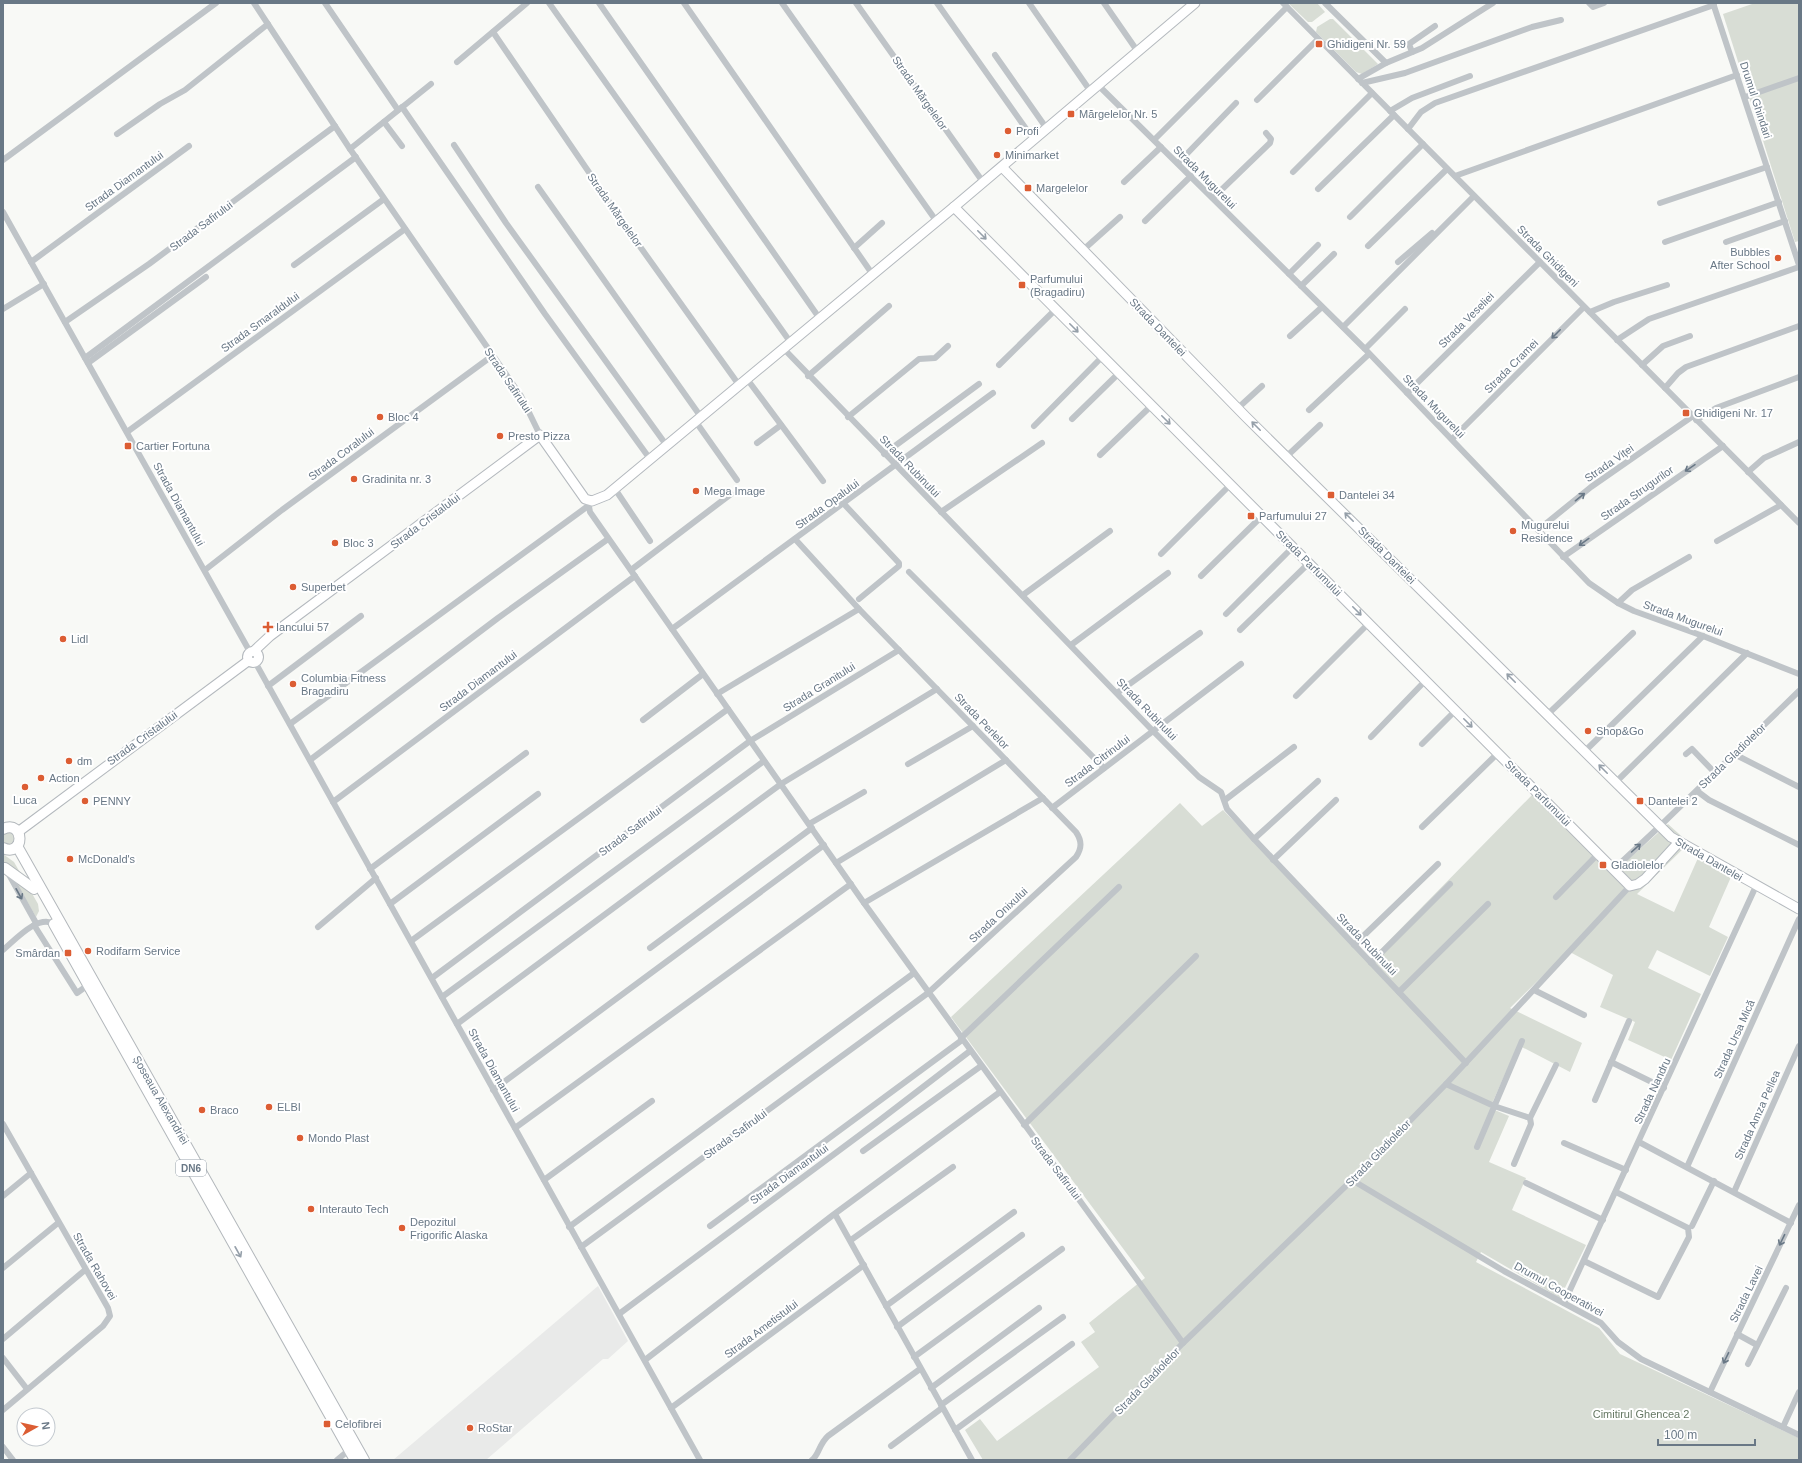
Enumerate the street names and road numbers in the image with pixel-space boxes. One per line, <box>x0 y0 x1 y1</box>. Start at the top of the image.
street label: Strada Mărgelelor <box>890 54 950 133</box>
street label: Drumul Ghindari <box>1738 60 1774 140</box>
street label: Strada Mugurelui <box>1171 143 1239 211</box>
street label: Strada Diamantului <box>83 149 165 213</box>
street label: Strada Mărgelelor <box>585 171 645 250</box>
street label: Strada Safirului <box>167 199 235 253</box>
street label: Strada Ghidigeni <box>1515 223 1581 289</box>
street label: Strada Smaraldului <box>219 290 301 354</box>
street label: Strada Veseliei <box>1436 290 1496 350</box>
street label: Strada Dantelei <box>1127 296 1189 358</box>
street label: Strada Cramei <box>1482 337 1540 395</box>
street label: Strada Safirului <box>482 345 534 415</box>
street label: Strada Mugurelui <box>1401 372 1467 440</box>
street label: Strada Coralului <box>306 425 376 483</box>
street label: Strada Rubinului <box>877 433 943 499</box>
street label: Strada Viței <box>1582 442 1636 484</box>
street label: Strada Diamantului <box>151 460 207 548</box>
street label: Strada Strugurilor <box>1598 463 1676 523</box>
street label: Strada Opalului <box>793 477 861 531</box>
street label: Strada Cristalului <box>388 491 462 551</box>
street label: Strada Dantelei <box>1356 524 1418 586</box>
street label: Strada Parfumului <box>1274 528 1344 598</box>
street label: Strada Mugurelui <box>1642 598 1724 638</box>
street label: Strada Diamantului <box>437 648 519 714</box>
street label: Strada Granitului <box>781 660 857 714</box>
street label: Strada Rubinului <box>1114 676 1180 742</box>
street label: Strada Perlelor <box>952 690 1012 752</box>
street label: Strada Cristalului <box>105 709 179 767</box>
street label: Strada Gladiolelor <box>1696 721 1768 791</box>
street label: Strada Citrinului <box>1062 733 1132 789</box>
street label: Strada Parfumului <box>1503 758 1573 828</box>
street label: Strada Safirului <box>596 804 664 858</box>
street label: Strada Dantelei <box>1673 835 1745 883</box>
street label: Strada Onixului <box>966 885 1030 945</box>
street label: Strada Rubinului <box>1334 911 1400 977</box>
street label: Strada Ursa Mică <box>1711 997 1757 1080</box>
street label: Strada Diamantului <box>466 1026 522 1114</box>
street label: Șoseaua Alexandriei <box>131 1054 191 1146</box>
street label: Strada Nandru <box>1631 1056 1673 1126</box>
street label: Strada Amza Pellea <box>1732 1068 1782 1162</box>
street label: Strada Safirului <box>701 1107 769 1161</box>
street label: Strada Gladiolelor <box>1343 1117 1413 1189</box>
street label: Strada Safirului <box>1029 1134 1083 1202</box>
street label: Strada Diamantului <box>748 1142 830 1206</box>
road number: DN6 <box>176 1160 206 1176</box>
street label: Strada Rahovei <box>71 1230 119 1302</box>
street label: Drumul Cooperativei <box>1512 1259 1606 1319</box>
street label: Strada Lavei <box>1727 1264 1765 1324</box>
street label: Strada Ametistului <box>722 1298 800 1360</box>
street label: Strada Gladiolelor <box>1112 1345 1182 1417</box>

